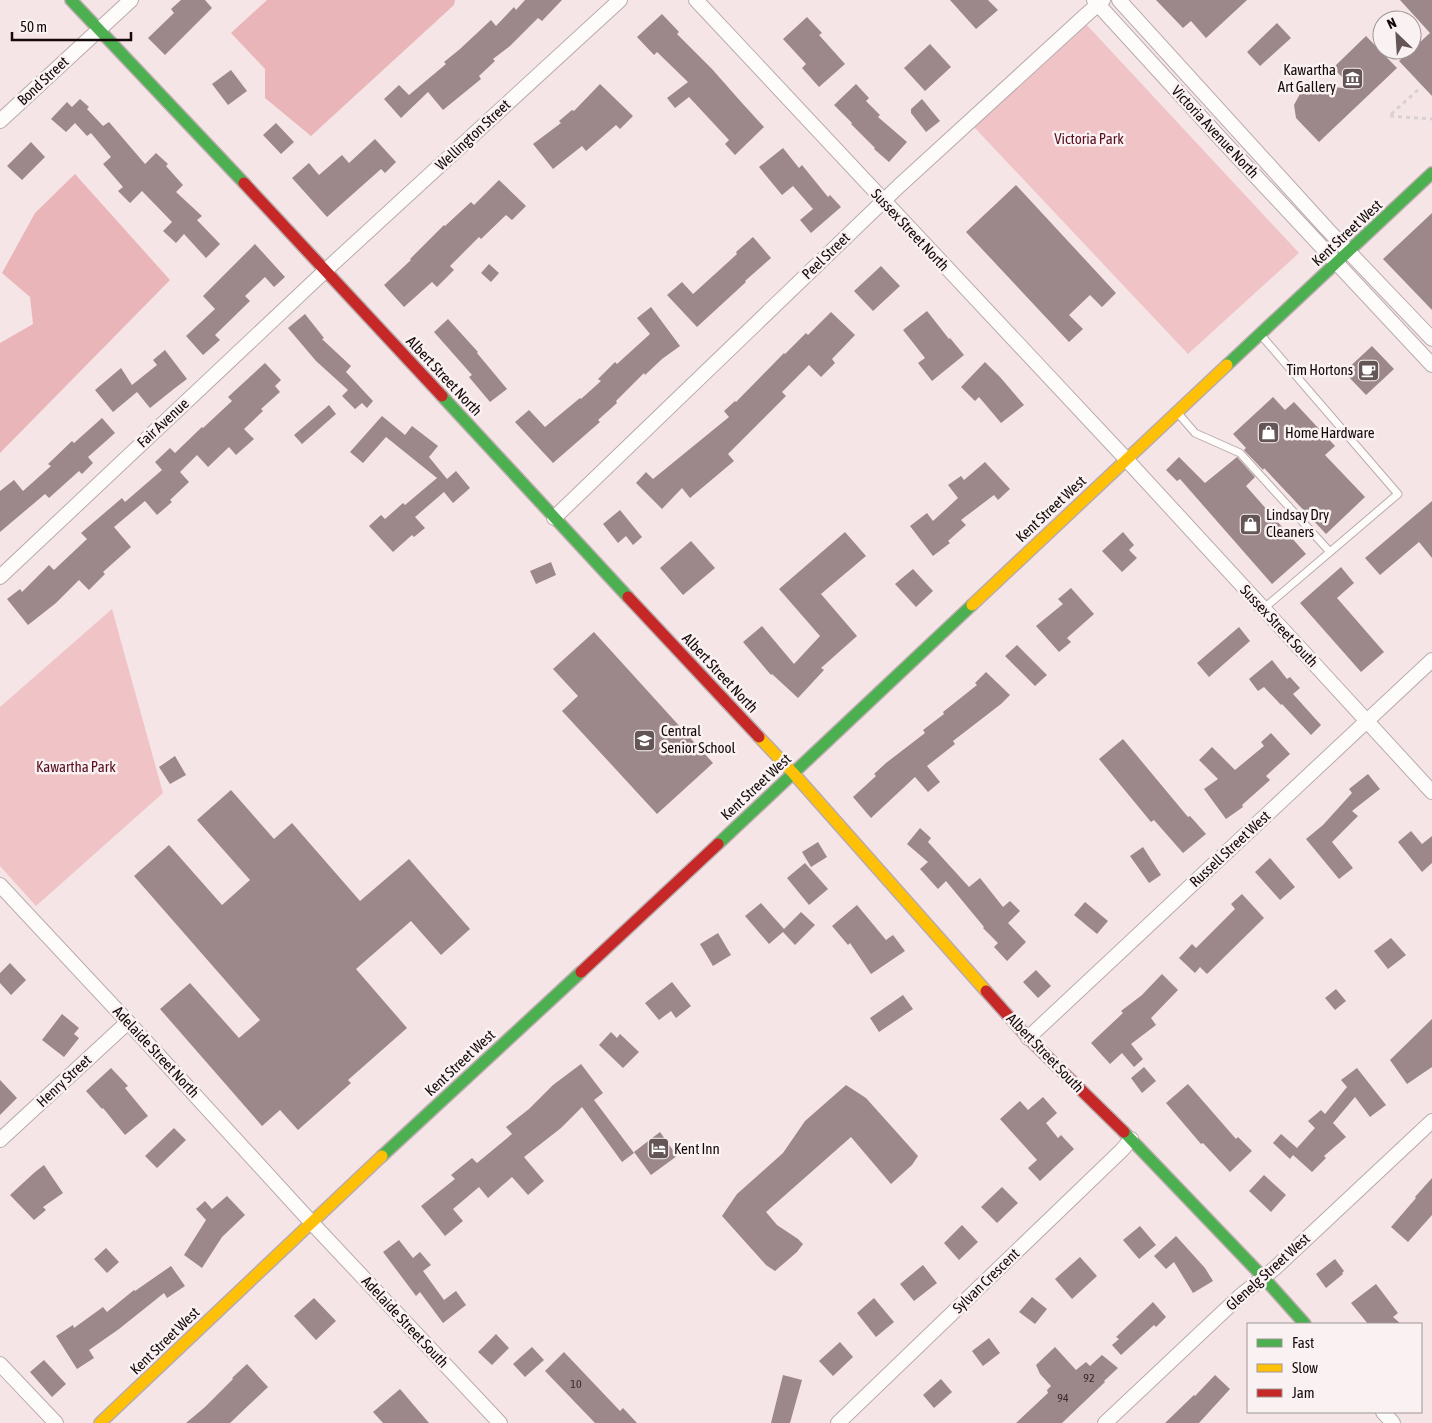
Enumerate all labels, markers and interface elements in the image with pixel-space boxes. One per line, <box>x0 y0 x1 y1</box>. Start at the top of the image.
scale bar <box>12 10 131 42</box>
north arrow <box>1372 10 1422 60</box>
text: N <box>1384 14 1399 32</box>
text: 50 m <box>20 18 47 35</box>
street label: Bond Street <box>14 53 72 109</box>
place label: Kawartha Art Gallery <box>1278 61 1336 95</box>
museum icon: Kawartha Art Gallery <box>1340 67 1364 91</box>
street label: Victoria Avenue North <box>1168 82 1262 181</box>
street label: Wellington Street <box>432 96 513 174</box>
park label: Victoria Park <box>1054 130 1124 147</box>
street label: Sussex Street North <box>868 185 953 274</box>
street label: Kent Street West <box>1308 196 1385 269</box>
street label: Peel Street <box>798 229 853 282</box>
street label: Albert Street North <box>403 332 486 419</box>
cafe icon: Tim Hortons <box>1357 358 1381 382</box>
place label: Tim Hortons <box>1287 361 1353 378</box>
street label: Fair Avenue <box>133 394 192 451</box>
shop icon: Home Hardware <box>1257 421 1281 445</box>
place label: Home Hardware <box>1285 424 1375 441</box>
street label: Kent Street West <box>1012 472 1089 545</box>
place label: Lindsay Dry Cleaners <box>1266 506 1329 540</box>
shop icon: Lindsay Dry Cleaners <box>1238 512 1262 536</box>
street label: Sussex Street South <box>1237 581 1322 670</box>
street label: Albert Street North <box>679 629 762 716</box>
place label: Central Senior School <box>661 722 736 756</box>
school or university icon: Central Senior School <box>633 728 657 752</box>
street label: Kent Street West <box>717 750 794 823</box>
park label: Kawartha Park <box>36 758 116 775</box>
street label: Russell Street West <box>1186 807 1273 890</box>
street label: Adelaide Street North <box>110 1003 203 1101</box>
street label: Albert Street South <box>1003 1010 1087 1096</box>
street label: Kent Street West <box>421 1026 498 1099</box>
street label: Henry Street <box>33 1051 94 1110</box>
hotel icon: Kent Inn <box>646 1137 670 1161</box>
place label: Kent Inn <box>674 1140 720 1157</box>
street label: Glenelg Street West <box>1222 1230 1313 1314</box>
street label: Sylvan Crescent <box>949 1245 1022 1317</box>
street label: Adelaide Street South <box>359 1272 452 1371</box>
street label: Kent Street West <box>127 1303 203 1378</box>
legend <box>1247 1323 1422 1413</box>
text: Fast <box>1292 1334 1314 1351</box>
text: Slow <box>1292 1359 1318 1376</box>
house number: 92 <box>1083 1371 1095 1385</box>
house number: 10 <box>570 1377 582 1391</box>
text: Jam <box>1292 1384 1315 1401</box>
house number: 94 <box>1057 1391 1069 1405</box>

